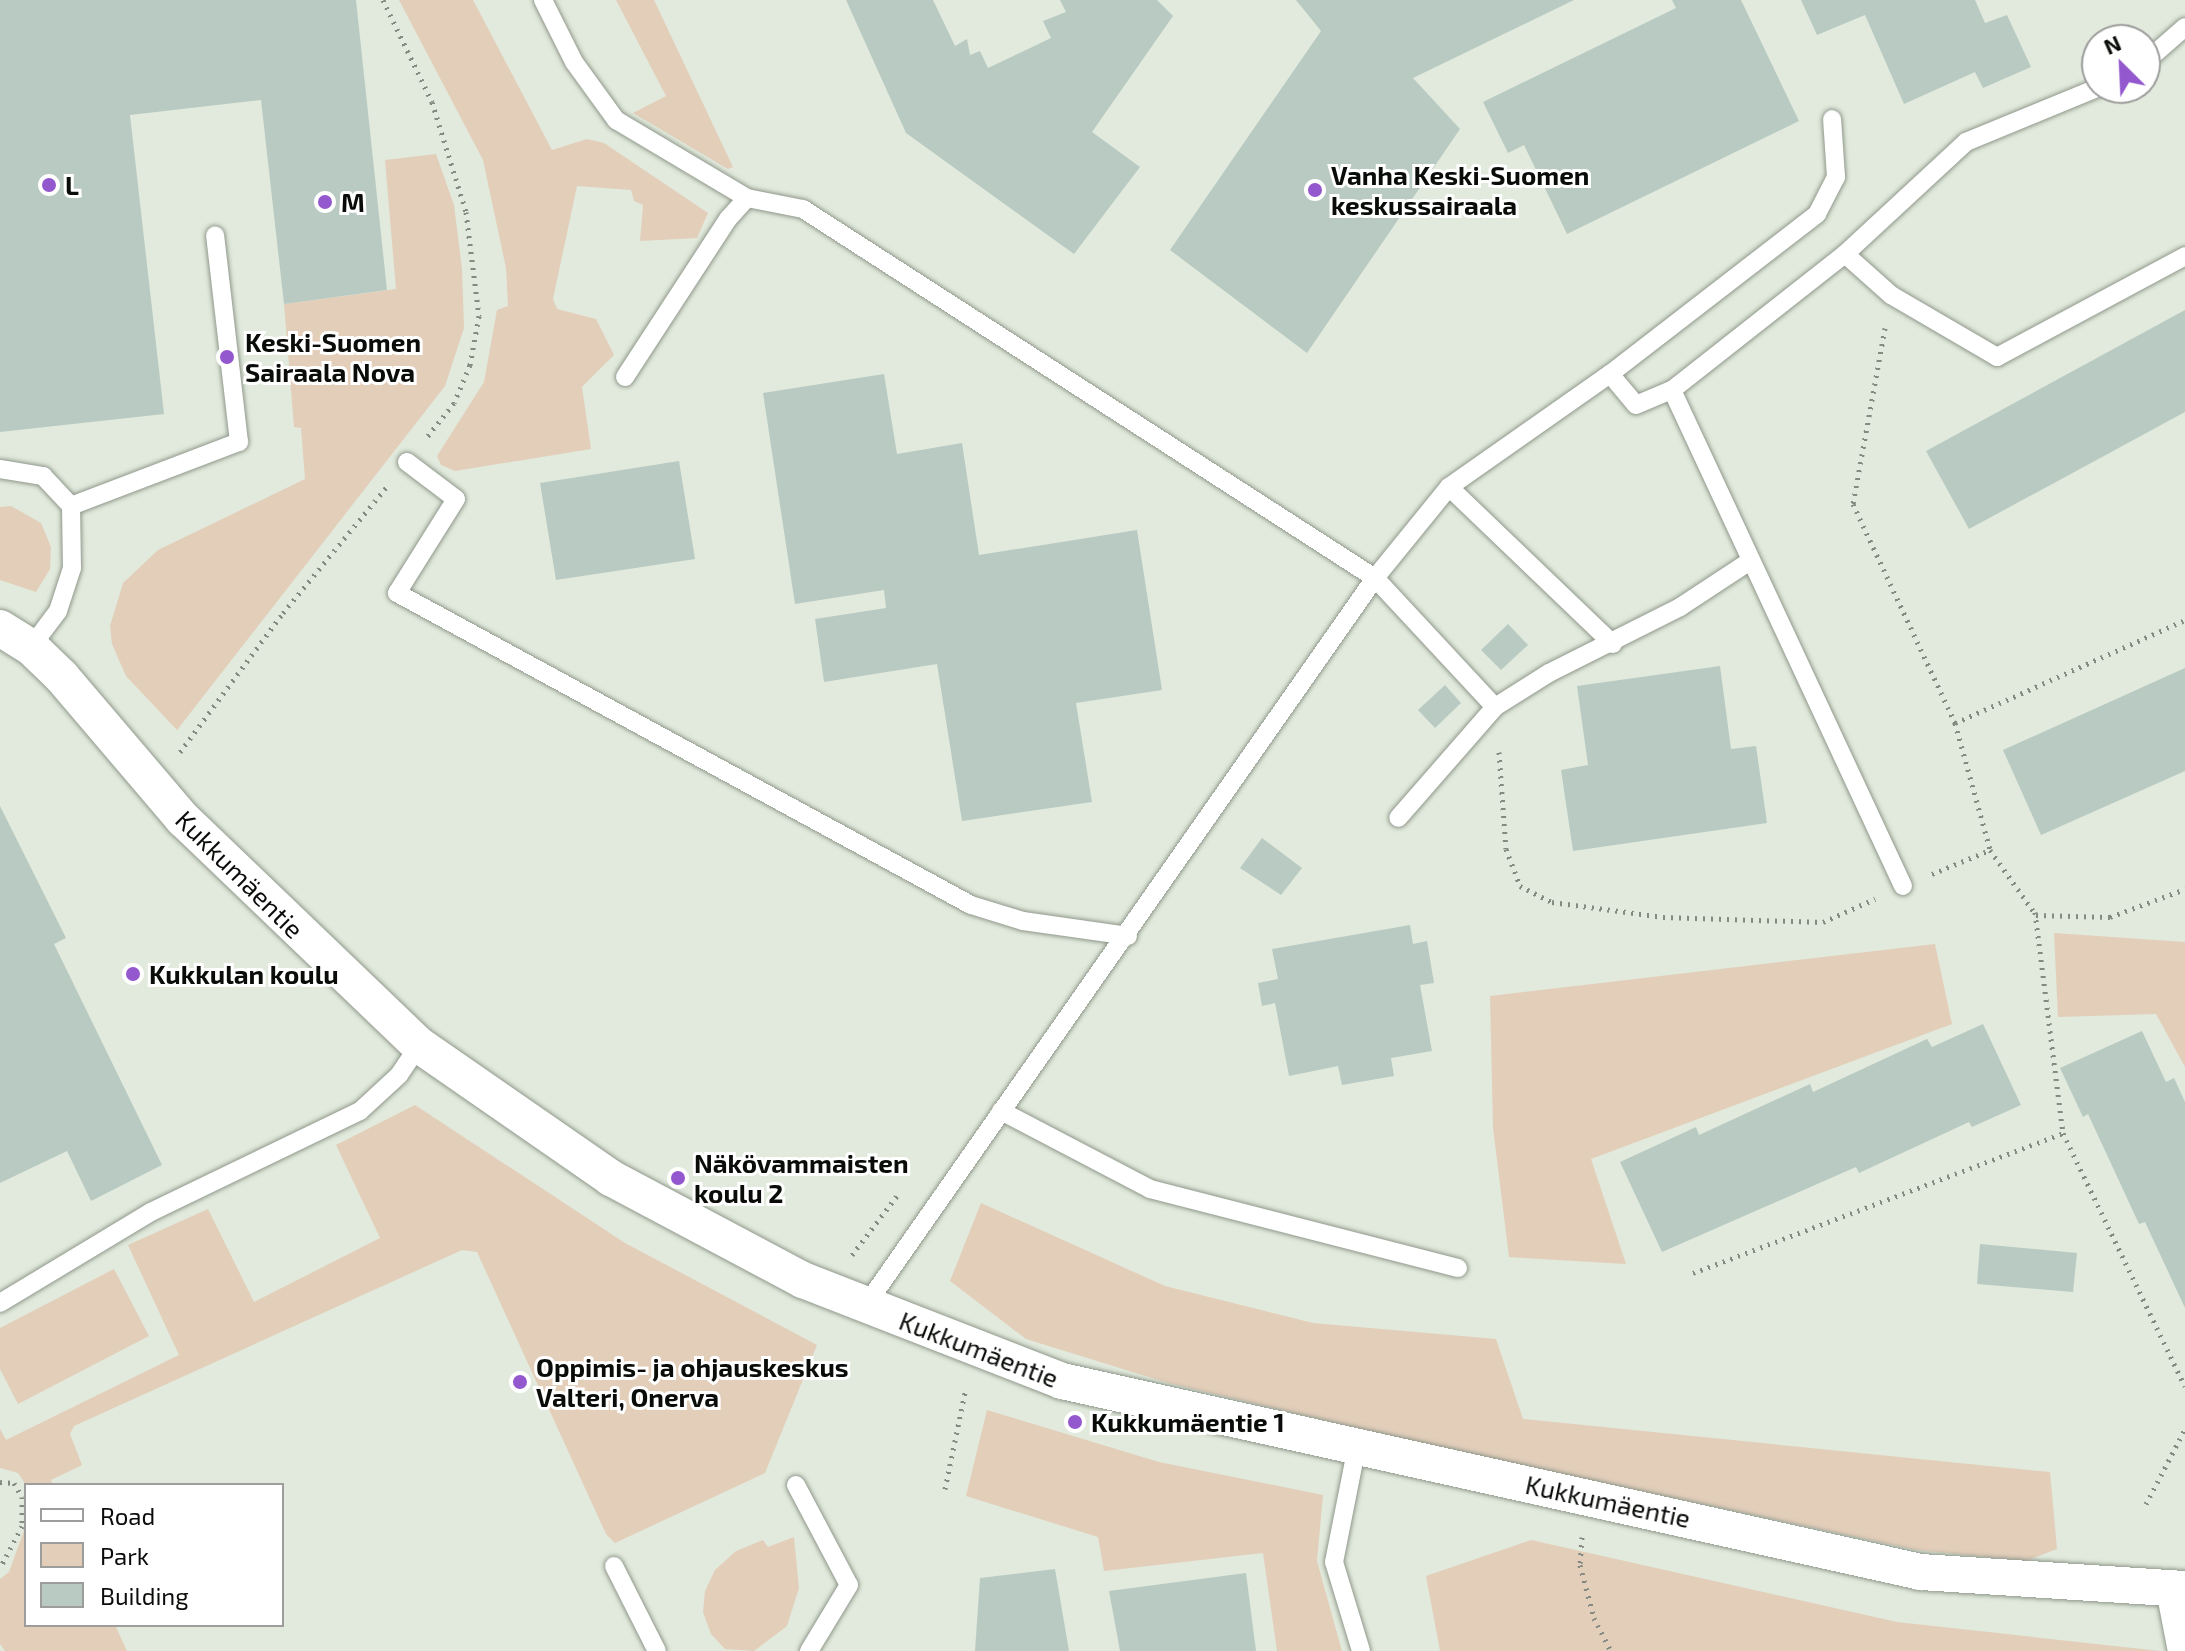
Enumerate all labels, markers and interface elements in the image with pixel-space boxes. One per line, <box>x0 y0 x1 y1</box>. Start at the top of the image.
north arrow <box>2081 24 2161 104</box>
text: N <box>2099 29 2125 59</box>
place label: Vanha Keski-Suomen keskussairaala <box>1331 159 1589 220</box>
place label: L <box>65 169 79 201</box>
marker: L <box>40 176 58 194</box>
marker: Vanha Keski-Suomen keskussairaala <box>1306 181 1324 199</box>
place label: M <box>341 186 365 218</box>
marker: M <box>316 193 334 211</box>
place label: Keski-Suomen Sairaala Nova <box>245 326 421 388</box>
marker: Keski-Suomen Sairaala Nova <box>216 346 238 368</box>
street label: Kukkumäentie <box>170 804 310 944</box>
place label: Kukkulan koulu <box>149 958 339 990</box>
marker: Kukkulan koulu <box>124 965 142 983</box>
place label: Näkövammaisten koulu 2 <box>694 1147 909 1208</box>
marker: Näkövammaisten koulu 2 <box>669 1169 687 1187</box>
street label: Kukkumäentie <box>895 1304 1063 1394</box>
place label: Oppimis- ja ohjauskeskus Valteri, Onerva <box>536 1351 849 1412</box>
marker: Oppimis- ja ohjauskeskus Valteri, Onerva <box>511 1373 529 1391</box>
place label: Kukkumäentie 1 <box>1091 1406 1285 1438</box>
marker: Kukkumäentie 1 <box>1066 1413 1084 1431</box>
street label: Kukkumäentie <box>1523 1468 1693 1534</box>
legend <box>24 1483 284 1627</box>
text: Road <box>100 1501 155 1530</box>
text: Park <box>100 1541 149 1570</box>
text: Building <box>100 1581 189 1610</box>

